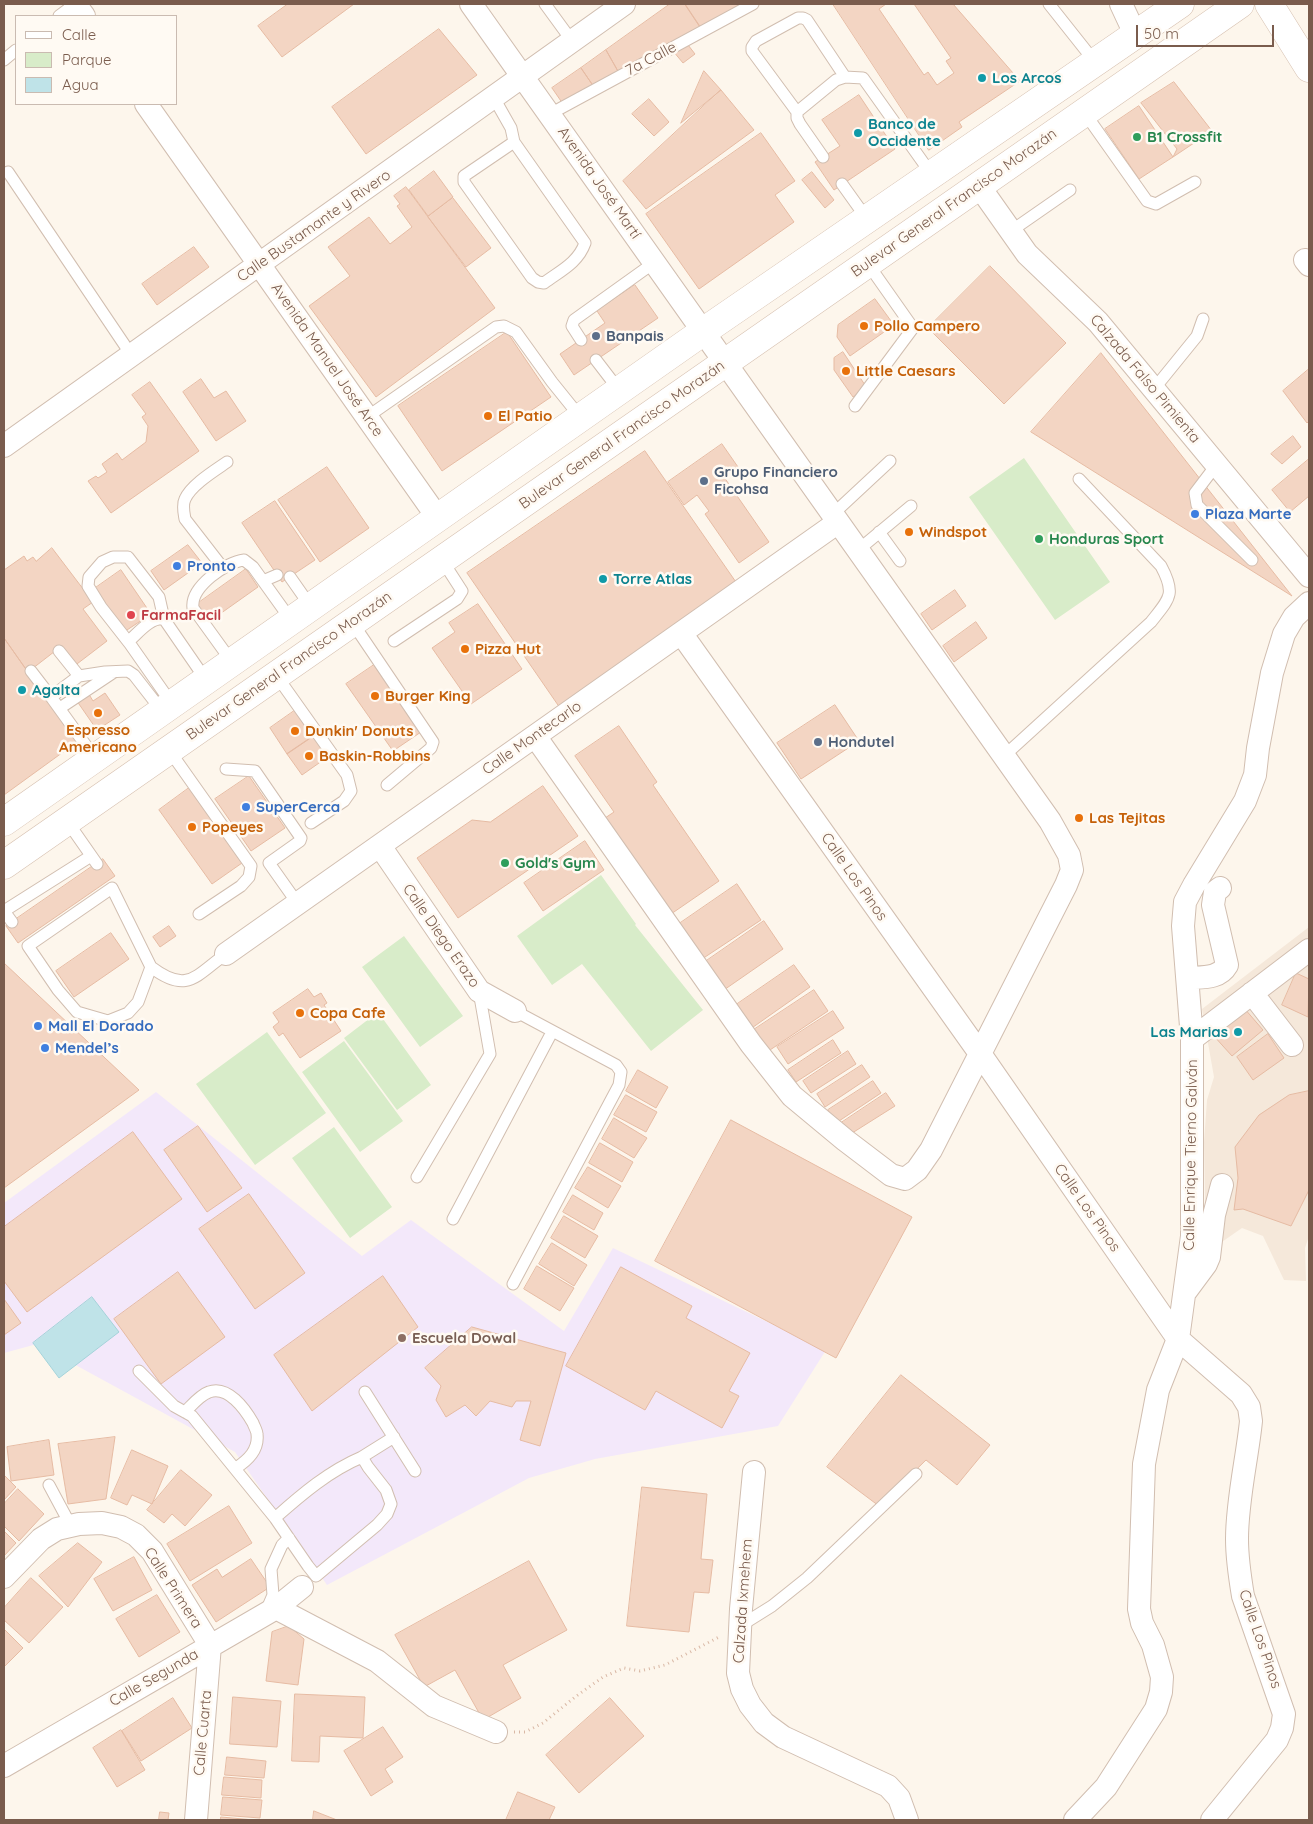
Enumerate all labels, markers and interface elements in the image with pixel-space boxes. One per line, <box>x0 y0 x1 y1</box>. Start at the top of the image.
legend <box>15 15 178 105</box>
scale bar <box>1138 15 1276 47</box>
text: 50 m <box>1144 24 1179 43</box>
text: Calle <box>62 25 96 44</box>
street label: 7a Calle <box>622 38 680 80</box>
text: Parque <box>62 50 112 69</box>
place label: Los Arcos <box>992 69 1061 87</box>
marker: Los Arcos <box>976 72 988 84</box>
text: Agua <box>62 75 99 94</box>
place label: Banco de Occidente <box>868 115 941 150</box>
street label: Avenida José Martí <box>554 124 644 242</box>
street label: Bulevar General Francisco Morazán <box>848 125 1060 281</box>
marker: Banco de Occidente <box>852 127 864 139</box>
place label: B1 Crossfit <box>1147 128 1222 146</box>
marker: B1 Crossfit <box>1131 131 1143 143</box>
street label: Calle Bustamante y Rivero <box>234 166 394 286</box>
street label: Avenida Manuel José Arce <box>267 280 387 440</box>
street label: Calzada Falso Pimienta <box>1086 311 1204 447</box>
place label: Pollo Campero <box>874 317 980 335</box>
marker: Pollo Campero <box>858 320 870 332</box>
place label: Banpais <box>606 327 664 345</box>
marker: Banpais <box>590 330 602 342</box>
street label: Bulevar General Francisco Morazán <box>516 357 728 513</box>
place label: Little Caesars <box>856 362 955 380</box>
marker: Little Caesars <box>840 365 852 377</box>
place label: El Patio <box>498 407 552 425</box>
marker: El Patio <box>482 410 494 422</box>
place label: Grupo Financiero Ficohsa <box>714 463 838 498</box>
marker: Grupo Financiero Ficohsa <box>698 475 710 487</box>
place label: Plaza Marte <box>1205 505 1292 523</box>
marker: Plaza Marte <box>1189 508 1201 520</box>
place label: Windspot <box>919 523 987 541</box>
marker: Windspot <box>903 526 915 538</box>
place label: Honduras Sport <box>1049 530 1164 548</box>
marker: Honduras Sport <box>1033 533 1045 545</box>
place label: Pronto <box>187 557 236 575</box>
marker: Pronto <box>171 560 183 572</box>
place label: Torre Atlas <box>613 570 692 588</box>
marker: Torre Atlas <box>597 573 609 585</box>
street label: Bulevar General Francisco Morazán <box>183 588 395 744</box>
place label: FarmaFacil <box>141 606 221 624</box>
marker: FarmaFacil <box>125 609 137 621</box>
place label: Pizza Hut <box>475 640 541 658</box>
marker: Pizza Hut <box>459 643 471 655</box>
place label: Agalta <box>32 681 80 699</box>
marker: Agalta <box>16 684 28 696</box>
place label: Burger King <box>385 687 471 705</box>
marker: Burger King <box>369 690 381 702</box>
street label: Calle Montecarlo <box>479 697 585 779</box>
marker: Espresso Americano <box>92 707 104 719</box>
place label: Espresso Americano <box>59 721 137 756</box>
place label: Dunkin' Donuts <box>305 722 413 740</box>
marker: Dunkin' Donuts <box>289 725 301 737</box>
place label: Hondutel <box>828 733 895 751</box>
marker: Hondutel <box>812 736 824 748</box>
place label: Baskin-Robbins <box>319 747 431 765</box>
marker: Baskin-Robbins <box>303 750 315 762</box>
place label: SuperCerca <box>256 798 340 816</box>
marker: SuperCerca <box>240 801 252 813</box>
place label: Las Tejitas <box>1089 809 1165 827</box>
marker: Las Tejitas <box>1073 812 1085 824</box>
place label: Popeyes <box>202 818 263 836</box>
marker: Popeyes <box>186 821 198 833</box>
street label: Calle Los Pinos <box>817 830 891 924</box>
place label: Gold's Gym <box>515 854 596 872</box>
marker: Gold's Gym <box>499 857 511 869</box>
street label: Calle Diego Erazo <box>399 881 483 991</box>
place label: Copa Cafe <box>310 1004 386 1022</box>
marker: Copa Cafe <box>294 1007 306 1019</box>
place label: Mall El Dorado <box>48 1017 154 1035</box>
marker: Mall El Dorado <box>32 1020 44 1032</box>
place label: Las Marias <box>1150 1023 1228 1041</box>
marker: Las Marias <box>1232 1026 1244 1038</box>
place label: Mendel’s <box>55 1039 119 1057</box>
marker: Mendel’s <box>39 1042 51 1054</box>
street label: Calle Enrique Tierno Galván <box>1180 1059 1202 1251</box>
street label: Calle Los Pinos <box>1050 1161 1124 1255</box>
place label: Escuela Dowal <box>412 1329 516 1347</box>
marker: Escuela Dowal <box>396 1332 408 1344</box>
street label: Calzada Ixmehem <box>730 1538 756 1664</box>
street label: Calle Primera <box>140 1544 206 1632</box>
street label: Calle Los Pinos <box>1235 1587 1285 1691</box>
street label: Calle Segunda <box>106 1645 202 1711</box>
street label: Calle Cuarta <box>190 1690 216 1776</box>

